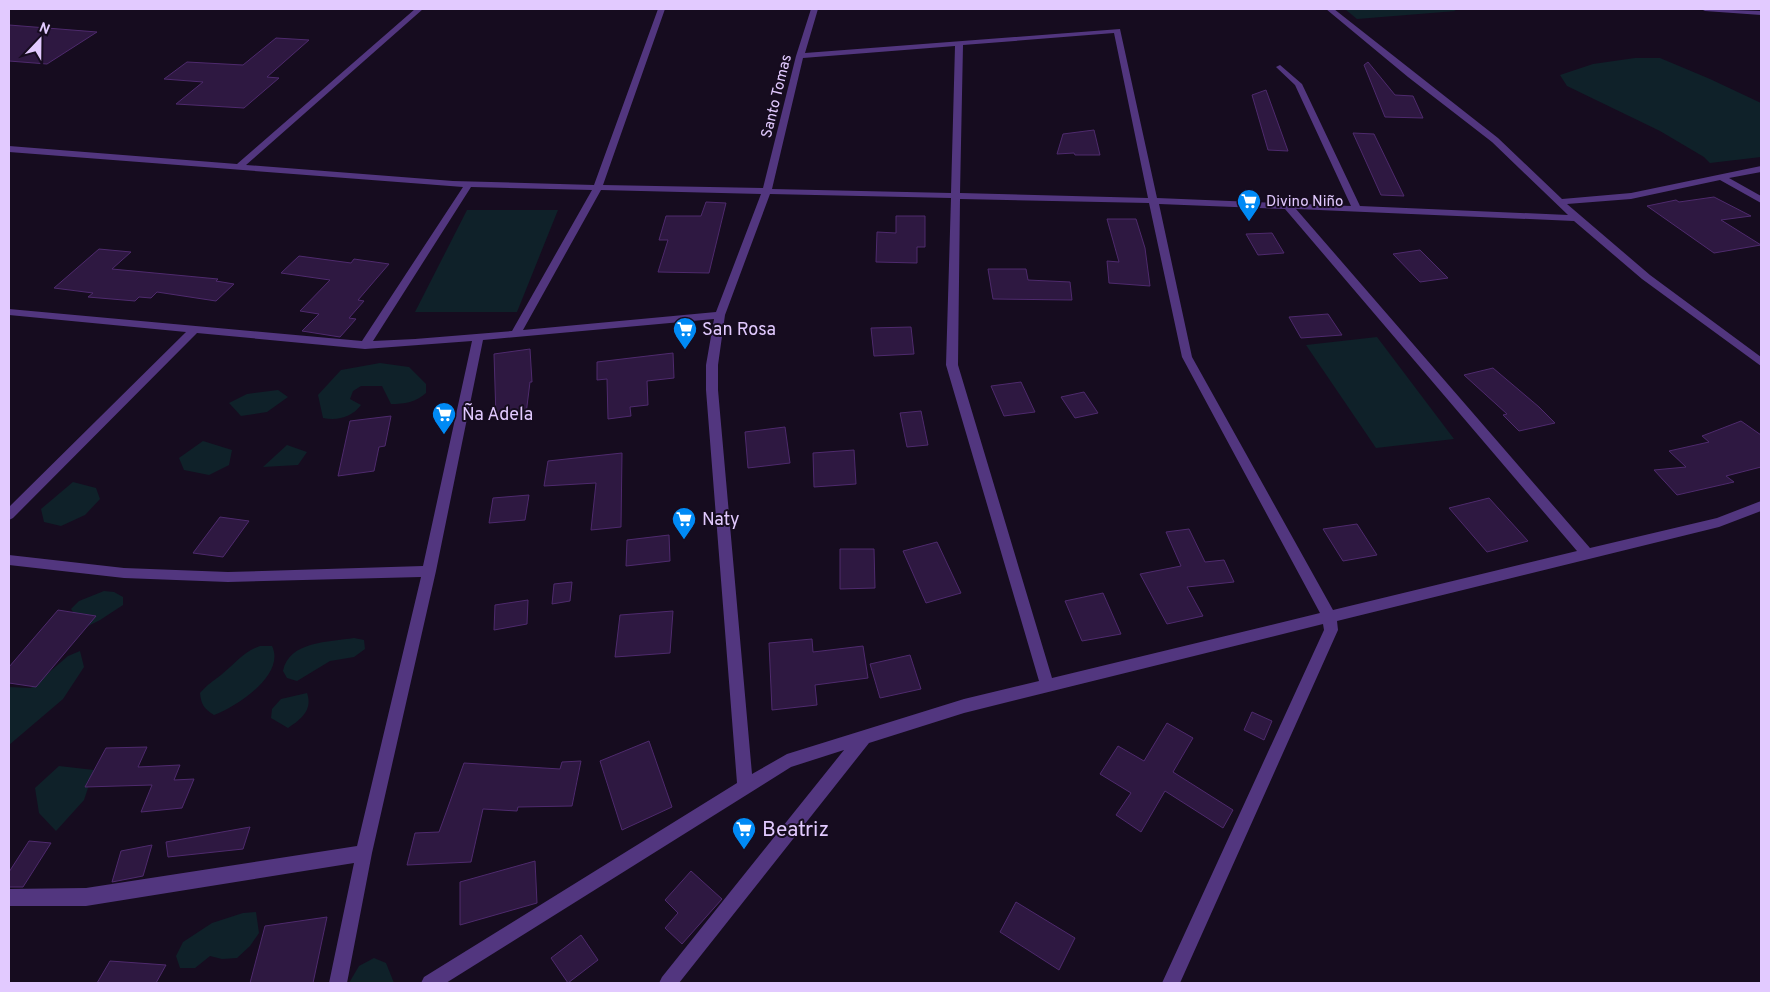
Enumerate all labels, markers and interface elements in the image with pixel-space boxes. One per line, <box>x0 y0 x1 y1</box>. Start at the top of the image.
north arrow <box>15 15 65 65</box>
text: N <box>36 20 52 39</box>
street label: Santo Tomas <box>758 53 797 140</box>
supermarket icon: Divino Niño <box>1236 188 1262 222</box>
place label: Divino Niño <box>1266 193 1343 212</box>
supermarket icon: San Rosa <box>672 316 698 350</box>
place label: San Rosa <box>702 319 776 342</box>
supermarket icon: Ña Adela <box>431 401 457 435</box>
place label: Ña Adela <box>462 402 533 427</box>
supermarket icon: Naty <box>671 506 697 540</box>
place label: Naty <box>702 509 739 532</box>
supermarket icon: Beatriz <box>731 816 757 850</box>
place label: Beatriz <box>762 817 829 844</box>

